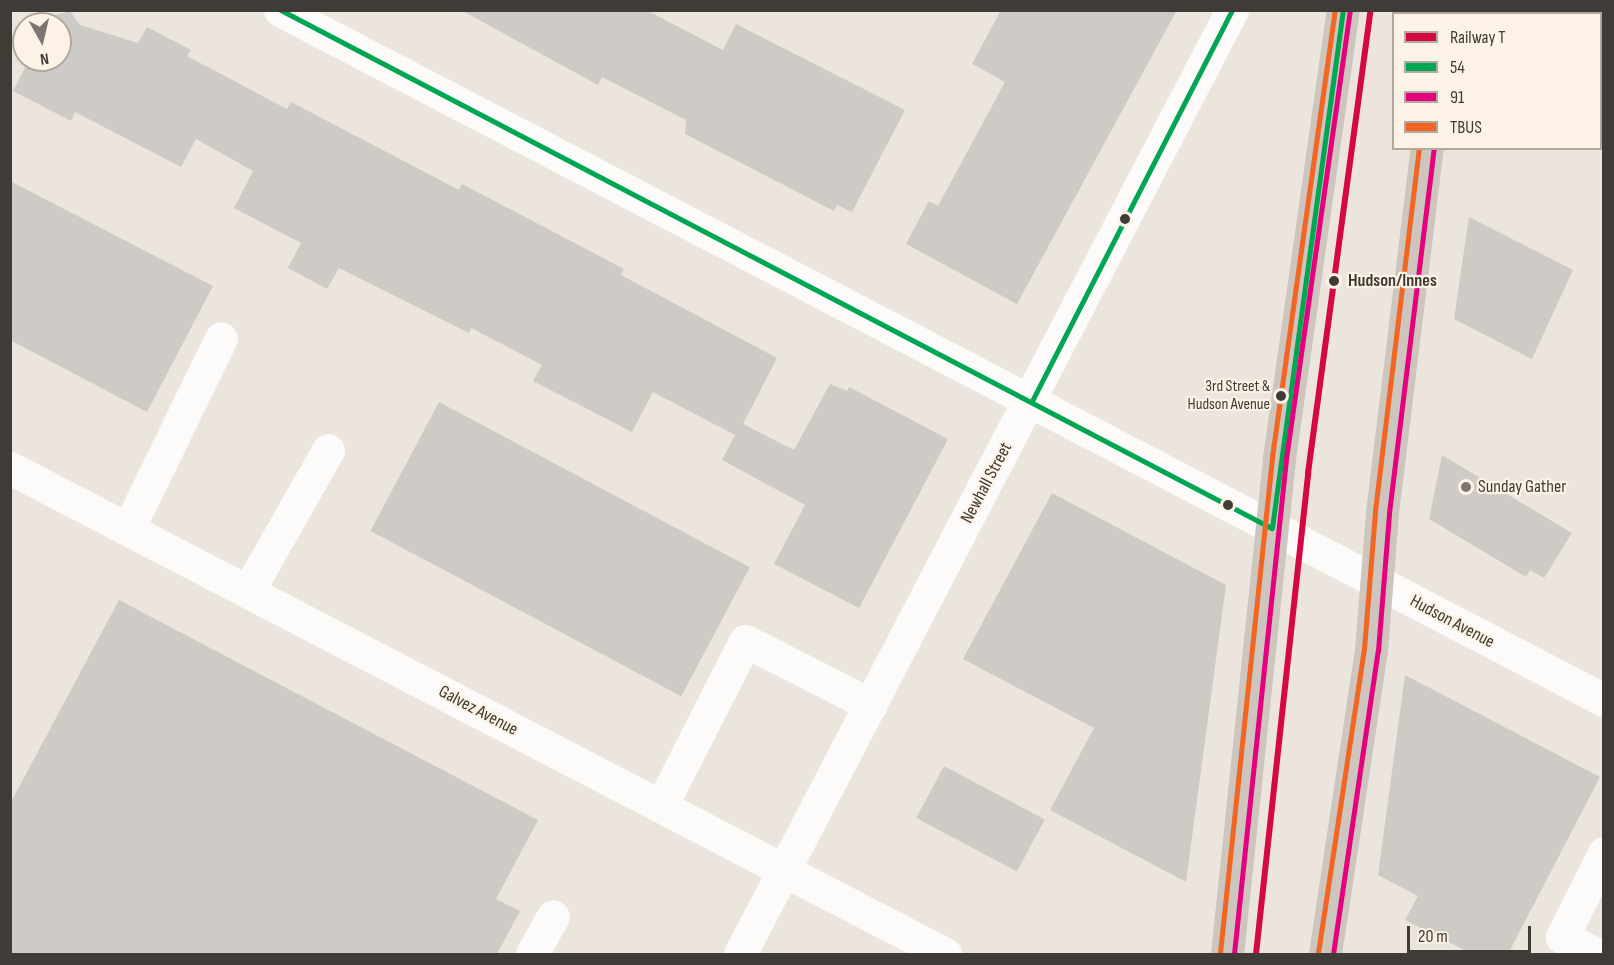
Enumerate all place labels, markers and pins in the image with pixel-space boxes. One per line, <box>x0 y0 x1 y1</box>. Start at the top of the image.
unlabelled marker <box>1119 213 1131 225</box>
place label: Hudson/Innes <box>1348 270 1437 292</box>
marker: Hudson/Innes <box>1325 272 1343 290</box>
place label: 3rd Street & Hudson Avenue <box>1188 377 1270 415</box>
marker: 3rd Street & Hudson Avenue <box>1275 390 1287 402</box>
place label: Sunday Gather <box>1478 476 1566 498</box>
marker: Sunday Gather <box>1459 480 1473 494</box>
unlabelled marker <box>1222 499 1234 511</box>

